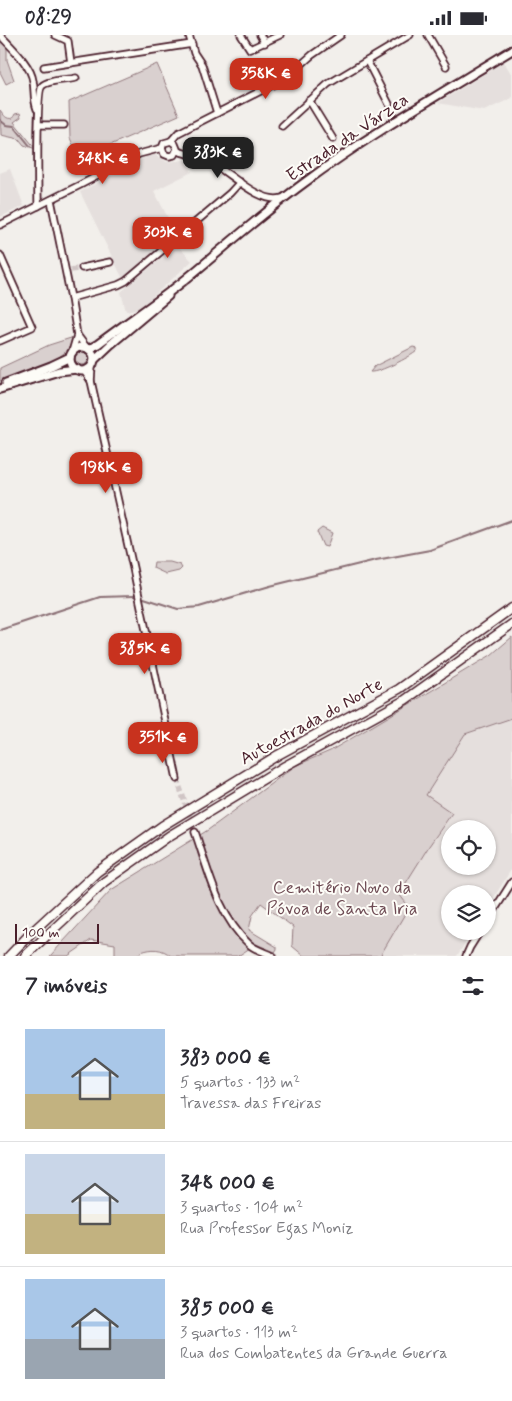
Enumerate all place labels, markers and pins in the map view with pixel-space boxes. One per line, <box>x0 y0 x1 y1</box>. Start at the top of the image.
pin: 358K € <box>225 57 307 100</box>
pin: 383K € <box>177 137 259 179</box>
pin: 348K € <box>62 143 144 185</box>
pin: 303K € <box>127 217 209 259</box>
pin: 198K € <box>65 451 147 494</box>
pin: 385K € <box>104 633 186 675</box>
pin: 351K € <box>122 721 204 764</box>

